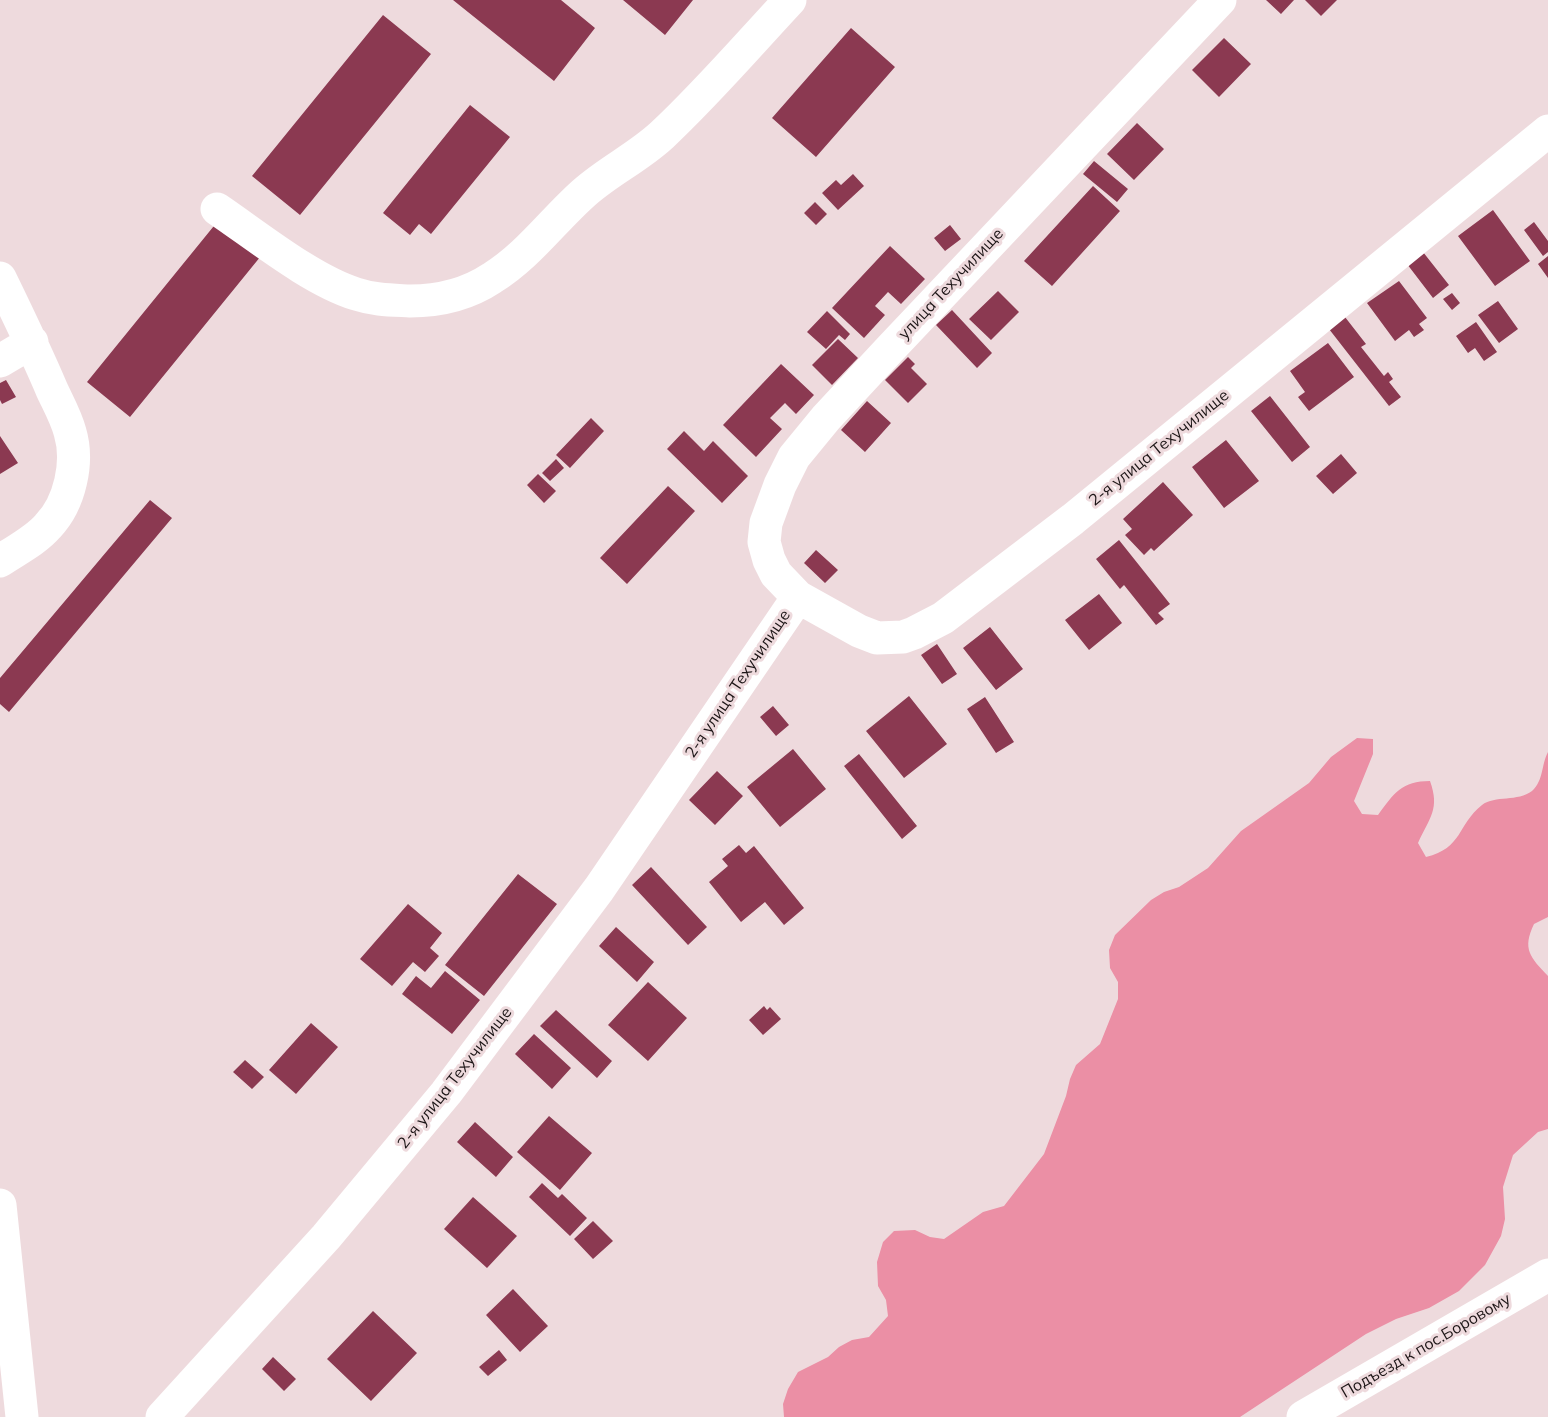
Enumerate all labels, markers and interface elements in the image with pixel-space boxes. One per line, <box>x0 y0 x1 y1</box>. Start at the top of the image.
street label: улица Техучилище <box>895 224 1007 344</box>
street label: 2-я улица Техучилище <box>1085 386 1233 510</box>
street label: 2-я улица Техучилище <box>681 606 795 762</box>
street label: 2-я улица Техучилище <box>394 1003 516 1153</box>
street label: Подъезд к пос.Боровому <box>1338 1290 1514 1402</box>

